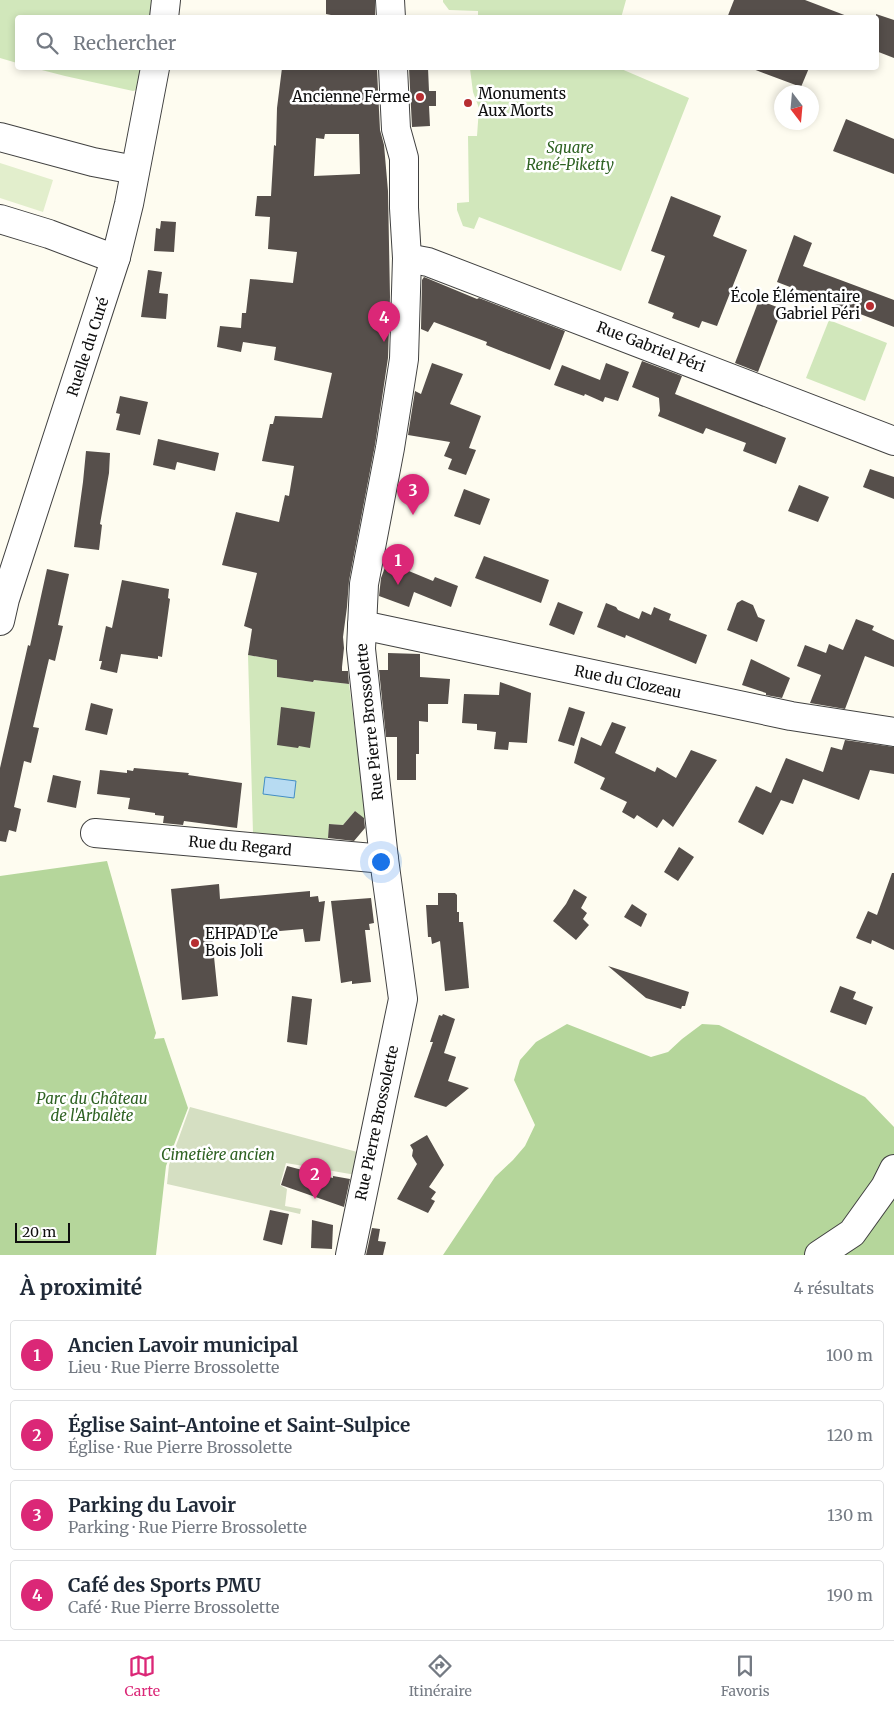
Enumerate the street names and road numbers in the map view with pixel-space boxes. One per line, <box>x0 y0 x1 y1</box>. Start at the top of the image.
street label: Ruelle du Curé <box>63 295 113 399</box>
street label: Rue Gabriel Péri <box>594 317 708 376</box>
street label: Rue Pierre Brossolette <box>352 642 387 802</box>
street label: Rue du Clozeau <box>573 661 683 702</box>
street label: Rue du Regard <box>188 832 292 859</box>
street label: Rue Pierre Brossolette <box>351 1043 402 1202</box>

